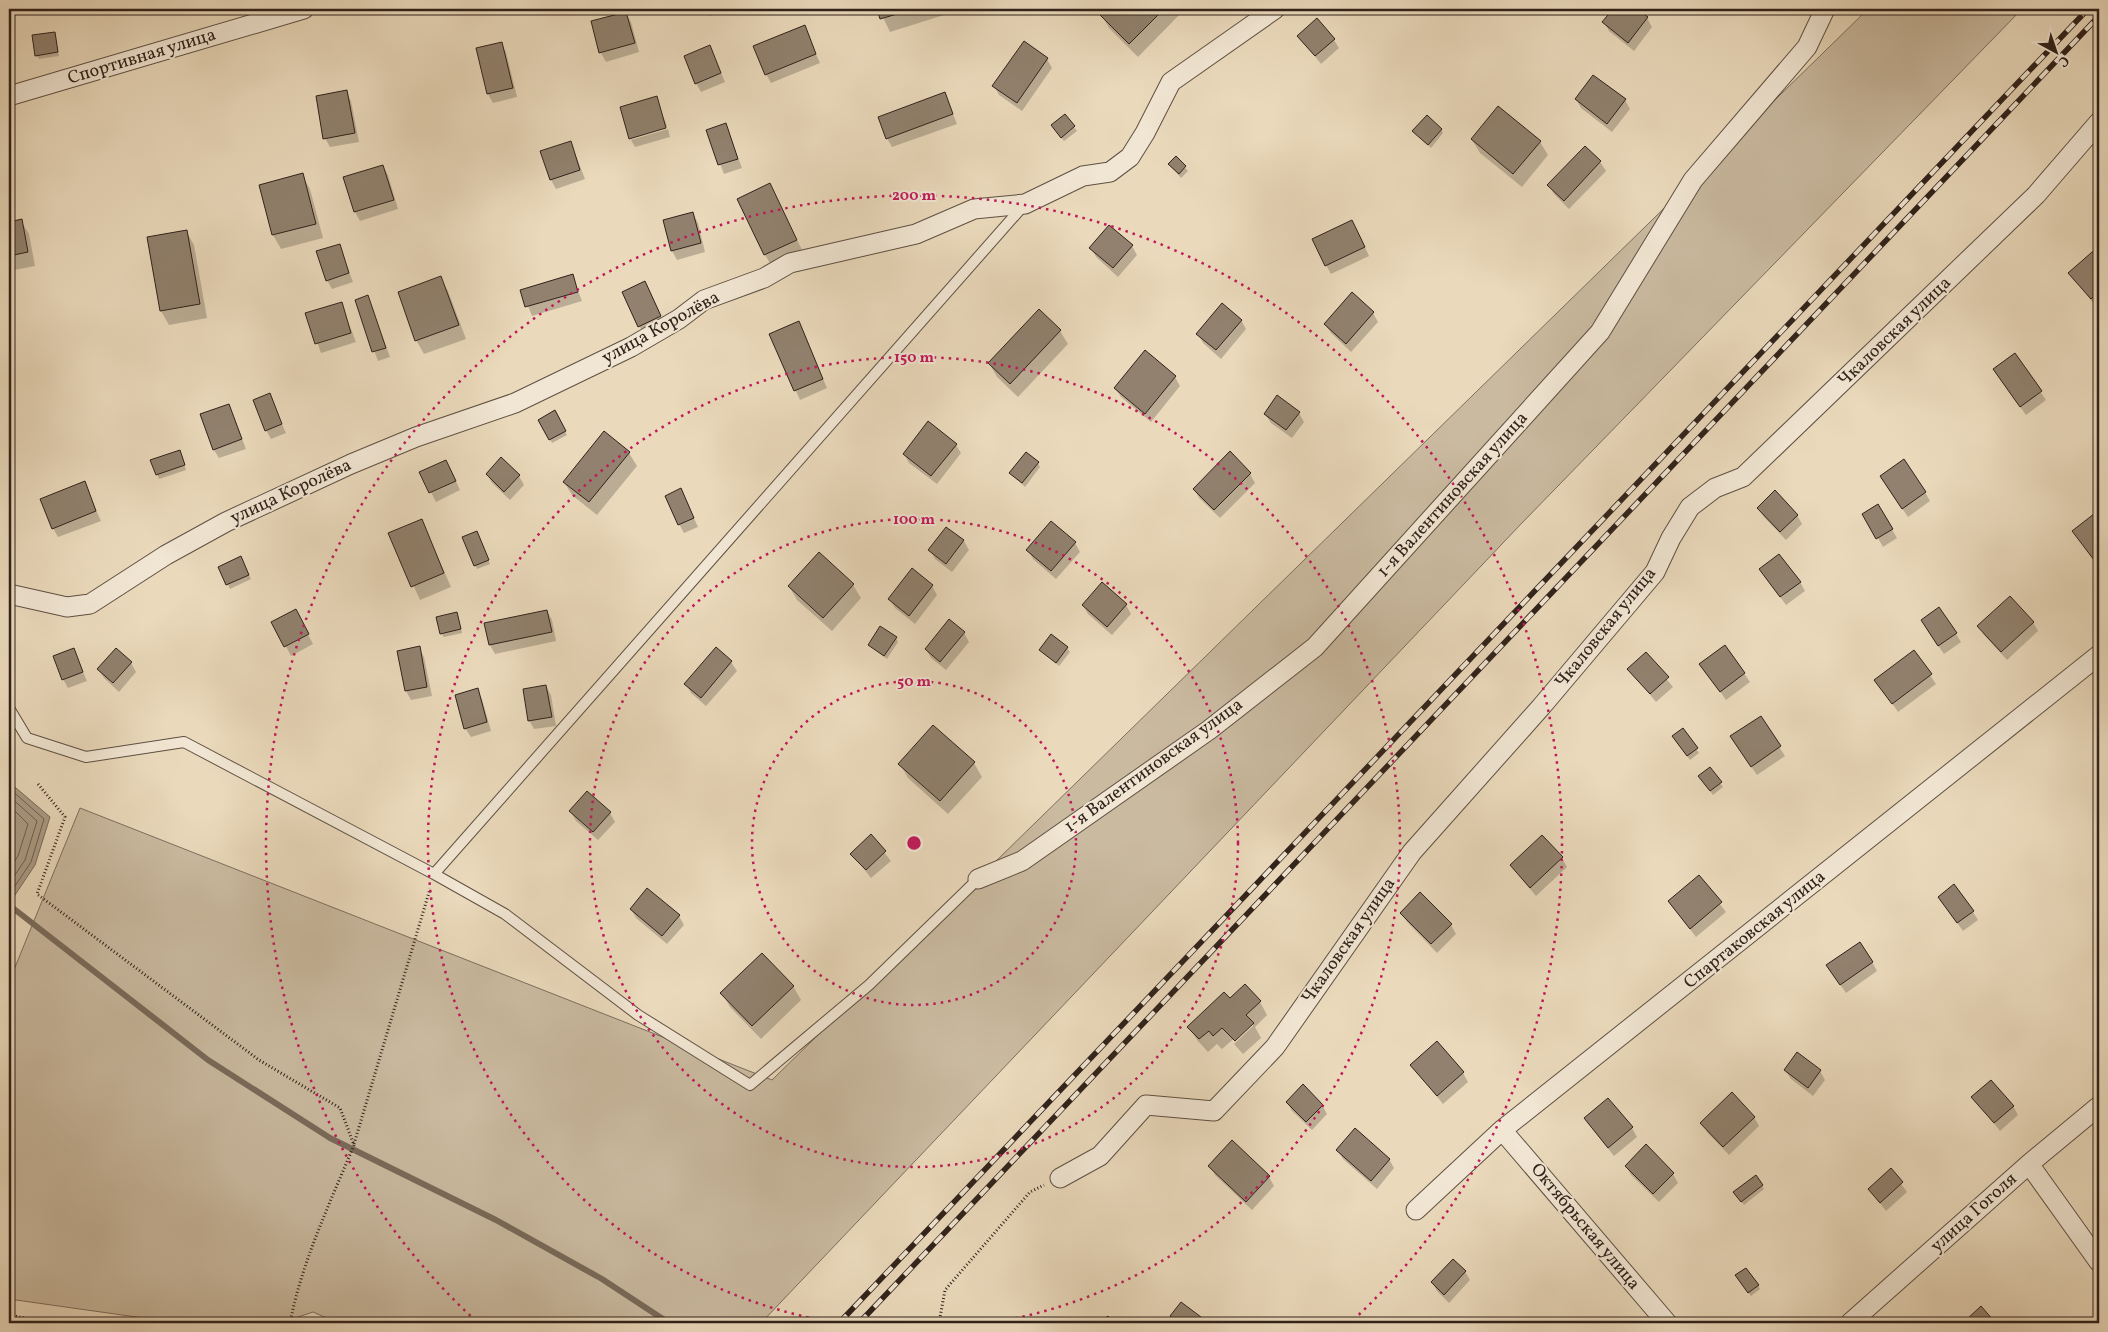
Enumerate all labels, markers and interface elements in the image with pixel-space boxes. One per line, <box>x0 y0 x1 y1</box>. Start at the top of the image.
street label: Спортивная улица <box>65 23 219 91</box>
north arrow <box>2030 28 2080 78</box>
text: С <box>2054 51 2073 71</box>
text: 200 m <box>892 186 936 207</box>
street label: Чкаловская улица <box>1833 271 1957 393</box>
street label: улица Королёва <box>598 285 724 371</box>
text: 150 m <box>894 348 934 369</box>
street label: 1-я Валентиновская улица <box>1372 407 1534 583</box>
street label: улица Королёва <box>226 453 356 531</box>
text: 100 m <box>893 510 936 531</box>
street label: Чкаловская улица <box>1549 562 1663 694</box>
text: 50 m <box>897 672 931 693</box>
street label: 1-я Валентиновская улица <box>1060 693 1248 839</box>
centre of rings <box>905 834 923 852</box>
street label: Спартаковская улица <box>1679 865 1831 995</box>
street label: Чкаловская улица <box>1296 873 1402 1009</box>
street label: Октябрьская улица <box>1524 1158 1646 1296</box>
street label: улица Гоголя <box>1925 1167 2023 1259</box>

